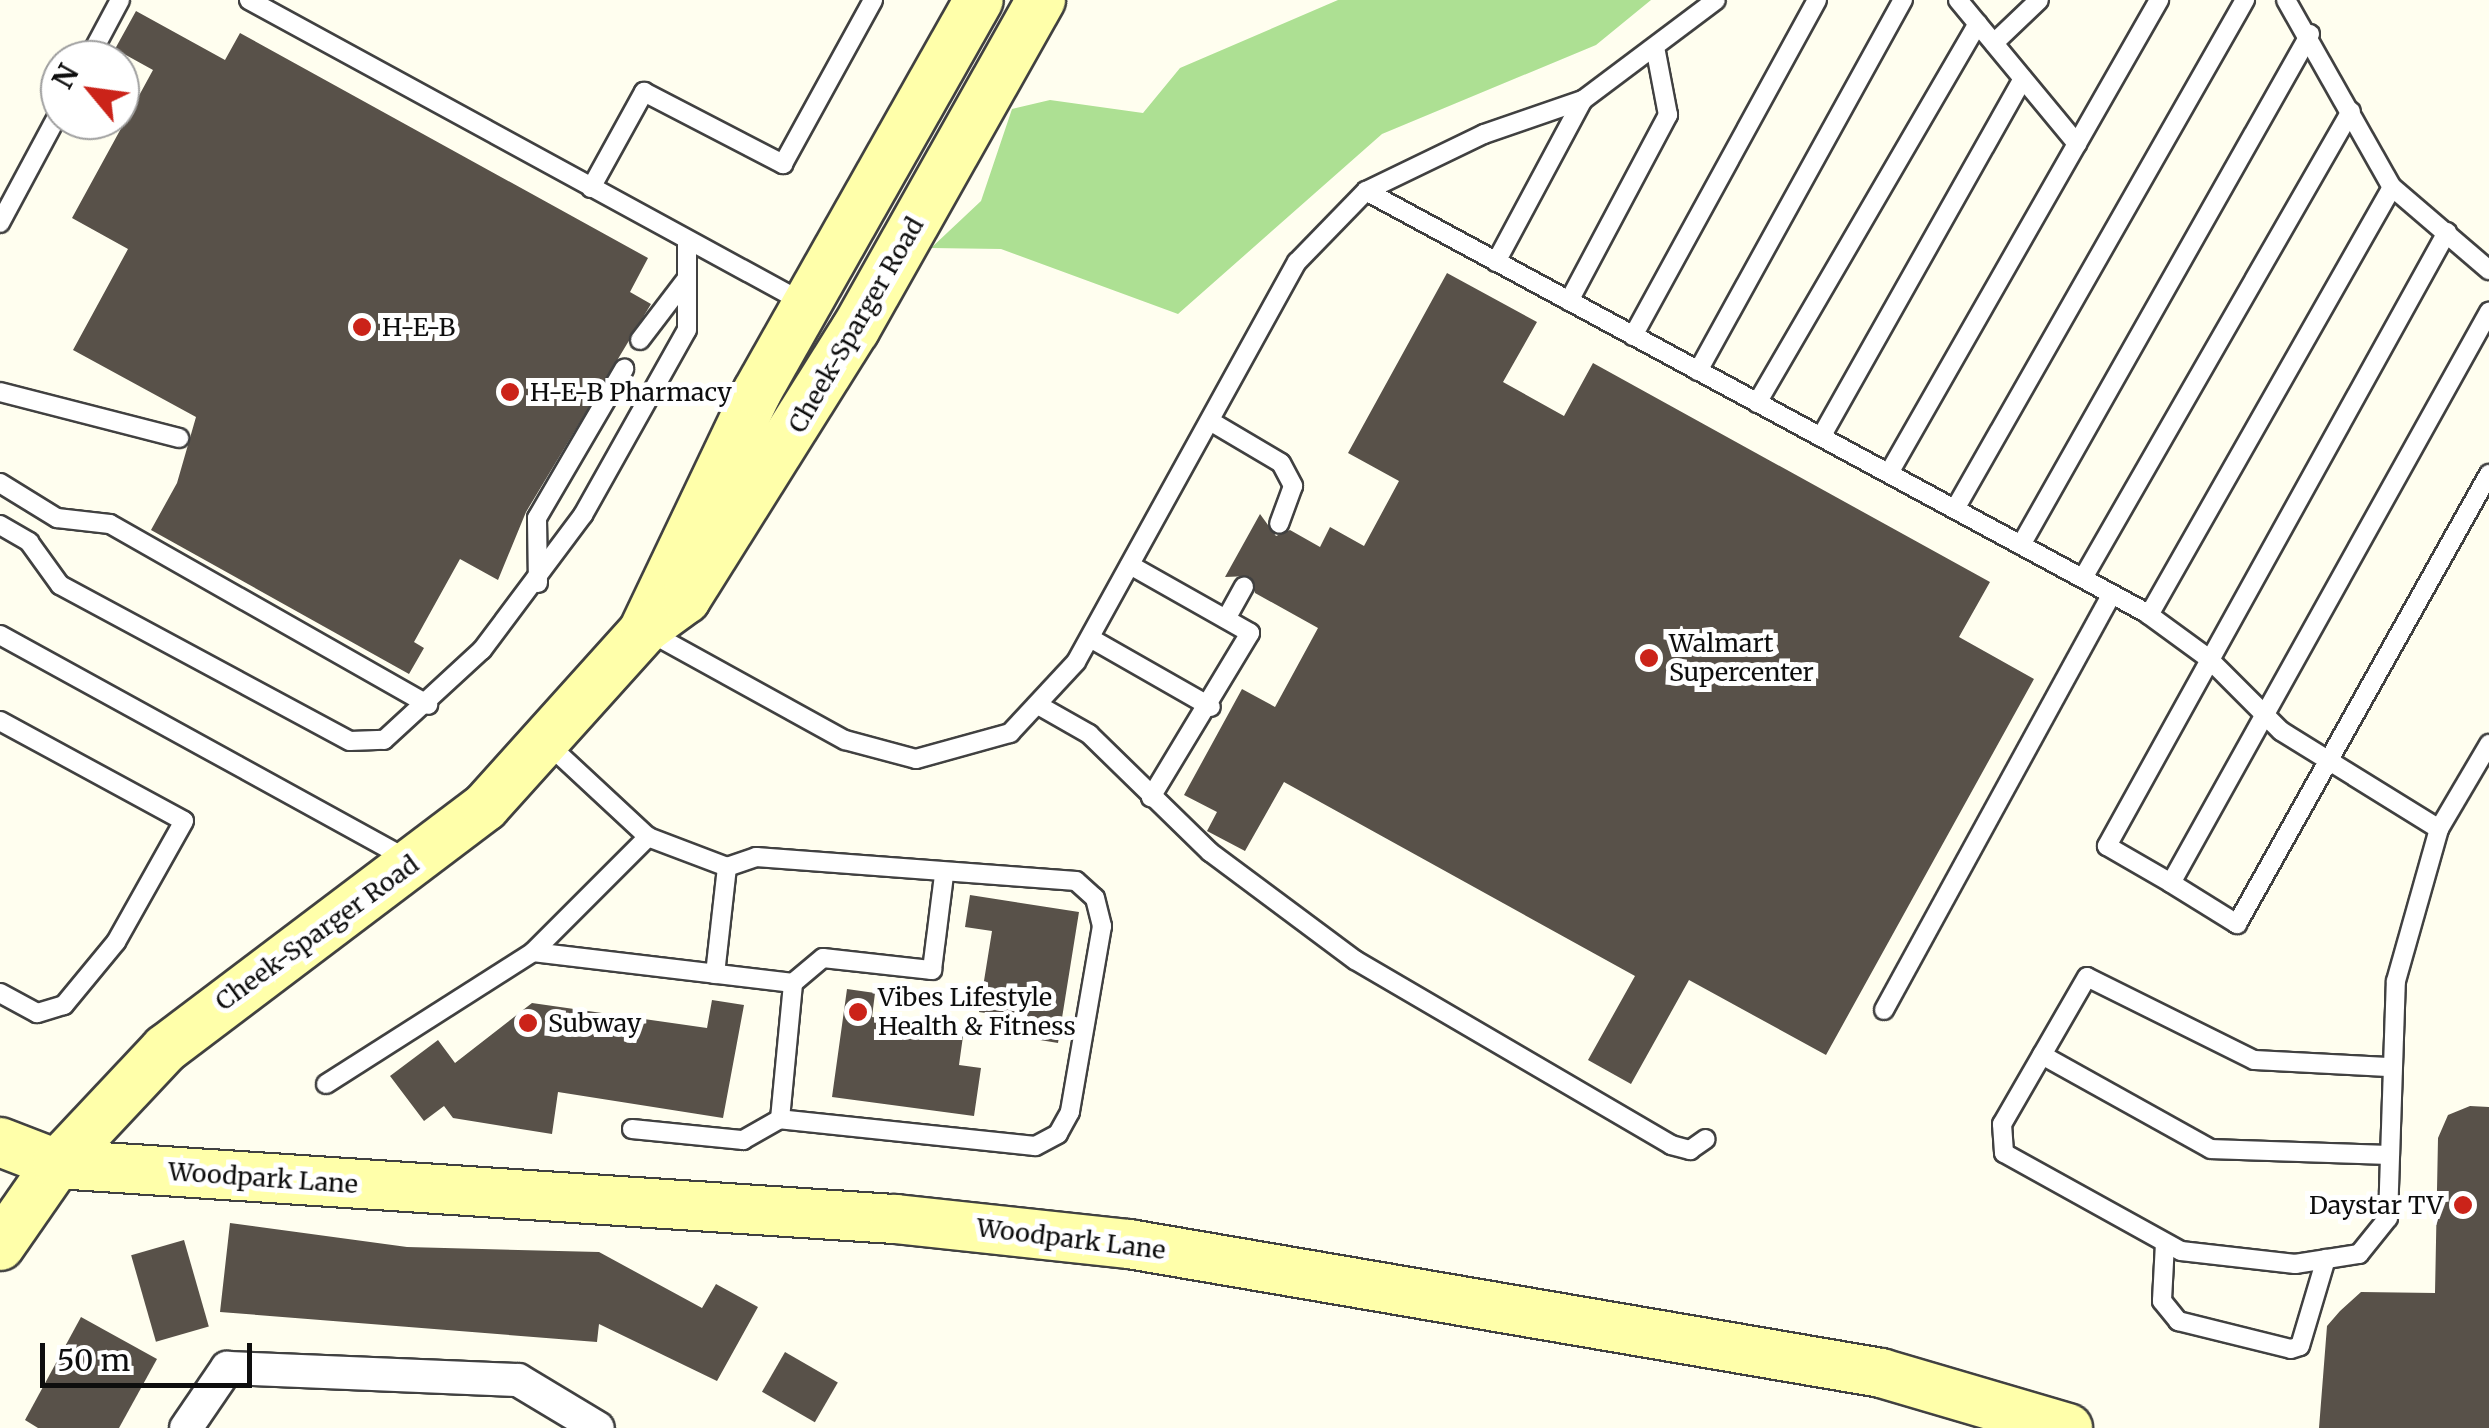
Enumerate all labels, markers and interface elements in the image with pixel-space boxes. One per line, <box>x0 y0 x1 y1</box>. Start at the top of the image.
north arrow <box>40 40 140 140</box>
text: N <box>44 58 87 95</box>
street label: Cheek-Sparger Road <box>782 212 930 438</box>
place label: H-E-B <box>382 312 455 342</box>
marker: H-E-B <box>351 316 373 338</box>
place label: H-E-B Pharmacy <box>530 377 732 407</box>
marker: H-E-B Pharmacy <box>499 381 521 403</box>
place label: Walmart Supercenter <box>1669 629 1814 688</box>
marker: Walmart Supercenter <box>1638 647 1660 669</box>
street label: Cheek-Sparger Road <box>210 849 424 1017</box>
place label: Vibes Lifestyle Health & Fitness <box>878 983 1076 1042</box>
marker: Vibes Lifestyle Health & Fitness <box>847 1001 869 1023</box>
place label: Subway <box>548 1008 641 1038</box>
marker: Subway <box>517 1012 539 1034</box>
street label: Woodpark Lane <box>167 1156 359 1200</box>
place label: Daystar TV <box>2309 1190 2443 1220</box>
marker: Daystar TV <box>2452 1194 2474 1216</box>
street label: Woodpark Lane <box>975 1213 1167 1265</box>
scale bar <box>45 1323 258 1385</box>
text: 50 m <box>57 1341 130 1379</box>

